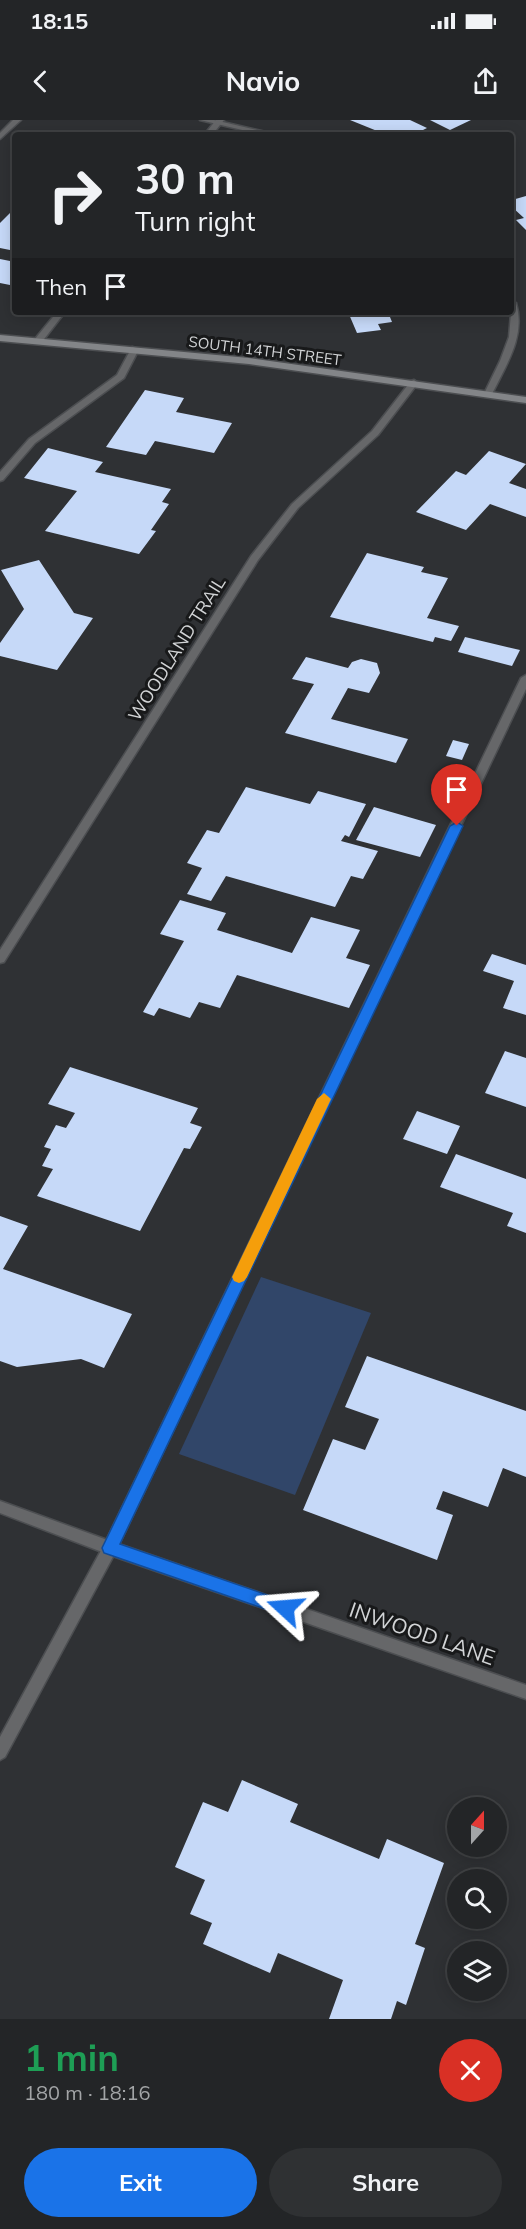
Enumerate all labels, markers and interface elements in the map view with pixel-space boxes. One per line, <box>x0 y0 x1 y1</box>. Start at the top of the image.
text: 18:15 <box>30 7 88 35</box>
text: Navio <box>226 64 300 98</box>
icon: back <box>24 65 57 98</box>
icon: share <box>469 65 502 98</box>
text: 30 m <box>135 152 235 205</box>
icon: right <box>36 156 114 234</box>
text: Turn right <box>135 204 255 238</box>
icon: arrive <box>99 270 132 303</box>
text: Then <box>36 273 87 301</box>
street label: SOUTH 14TH STREET <box>188 332 343 369</box>
street label: WOODLAND TRAIL <box>123 572 230 725</box>
pin <box>431 764 482 826</box>
icon: arrive <box>440 773 473 806</box>
position arrow <box>253 1576 317 1640</box>
street label: INWOOD LANE <box>346 1596 499 1670</box>
north arrow <box>447 1797 507 1857</box>
map controls <box>447 1797 507 2001</box>
button: search <box>447 1869 507 1929</box>
button: layers <box>447 1941 507 2001</box>
text: 1 min <box>24 2035 119 2080</box>
button: close <box>439 2039 502 2102</box>
text: 180 m · 18:16 <box>24 2080 150 2105</box>
button: Exit <box>24 2148 257 2217</box>
button: Share <box>269 2148 502 2217</box>

